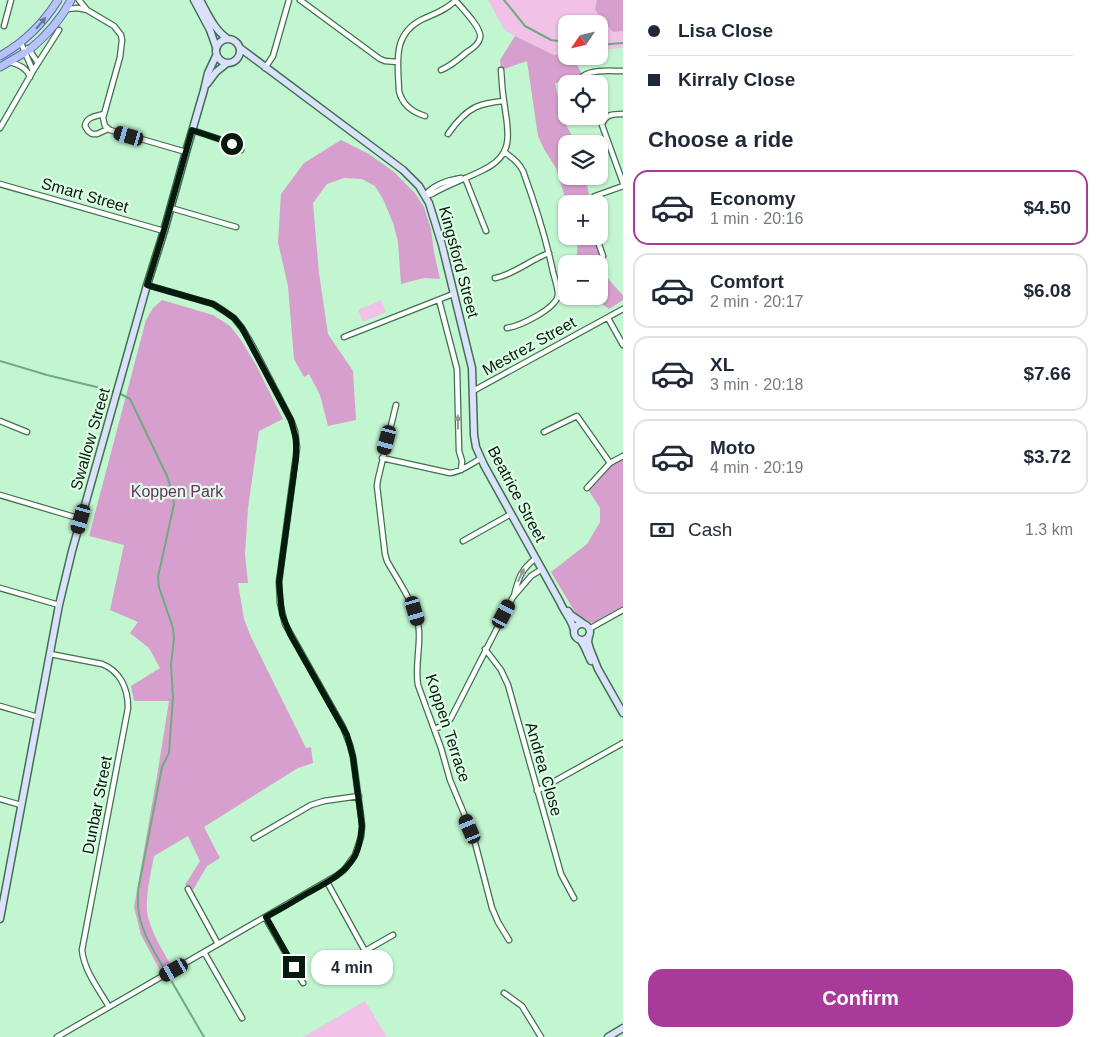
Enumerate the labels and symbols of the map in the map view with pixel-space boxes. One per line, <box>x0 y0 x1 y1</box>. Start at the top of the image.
north arrow <box>558 15 608 65</box>
one-way arrow <box>36 17 47 30</box>
car <box>112 125 145 147</box>
route start <box>221 133 243 155</box>
street label: Smart Street <box>39 174 131 216</box>
street label: Kingsford Street <box>436 204 482 320</box>
street label: Mestrez Street <box>479 313 579 379</box>
street label: Swallow Street <box>67 385 113 492</box>
one-way arrow <box>454 414 462 430</box>
car <box>375 424 398 456</box>
street label: Beatrice Street <box>485 443 550 545</box>
park label: Koppen Park <box>131 483 224 500</box>
car <box>69 503 92 535</box>
one-way arrow <box>517 568 525 582</box>
car <box>403 594 426 628</box>
car <box>490 597 517 631</box>
street label: Koppen Terrace <box>423 672 474 784</box>
street label: Andrea Close <box>522 720 566 818</box>
street label: Dunbar Street <box>79 754 115 856</box>
car <box>457 812 482 846</box>
callout: 4 min <box>312 950 394 984</box>
car <box>157 956 190 984</box>
route end <box>283 956 305 978</box>

